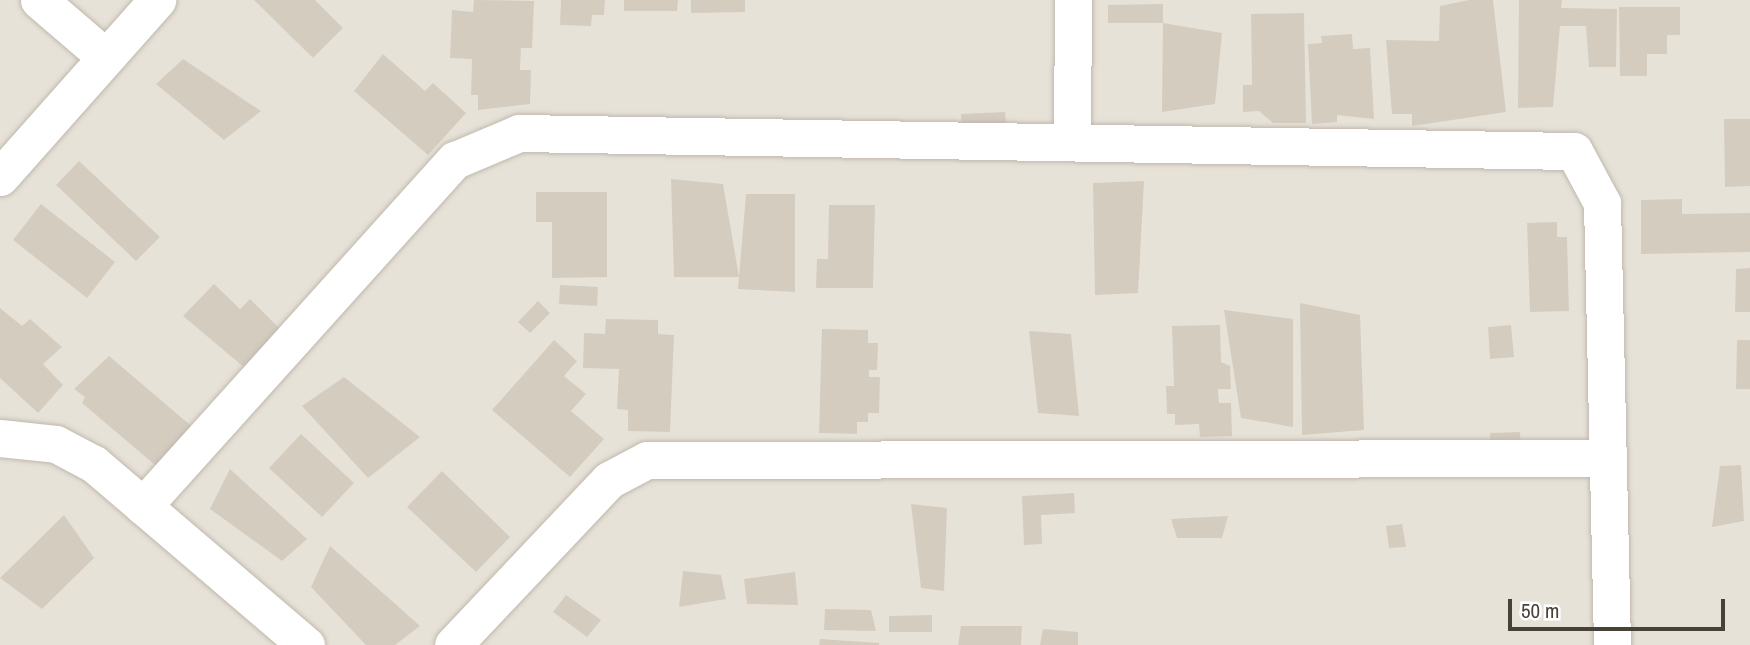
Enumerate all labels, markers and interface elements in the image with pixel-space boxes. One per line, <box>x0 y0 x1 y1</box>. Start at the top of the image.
scale bar <box>1512 586 1729 630</box>
text: 50 m <box>1521 596 1559 625</box>

